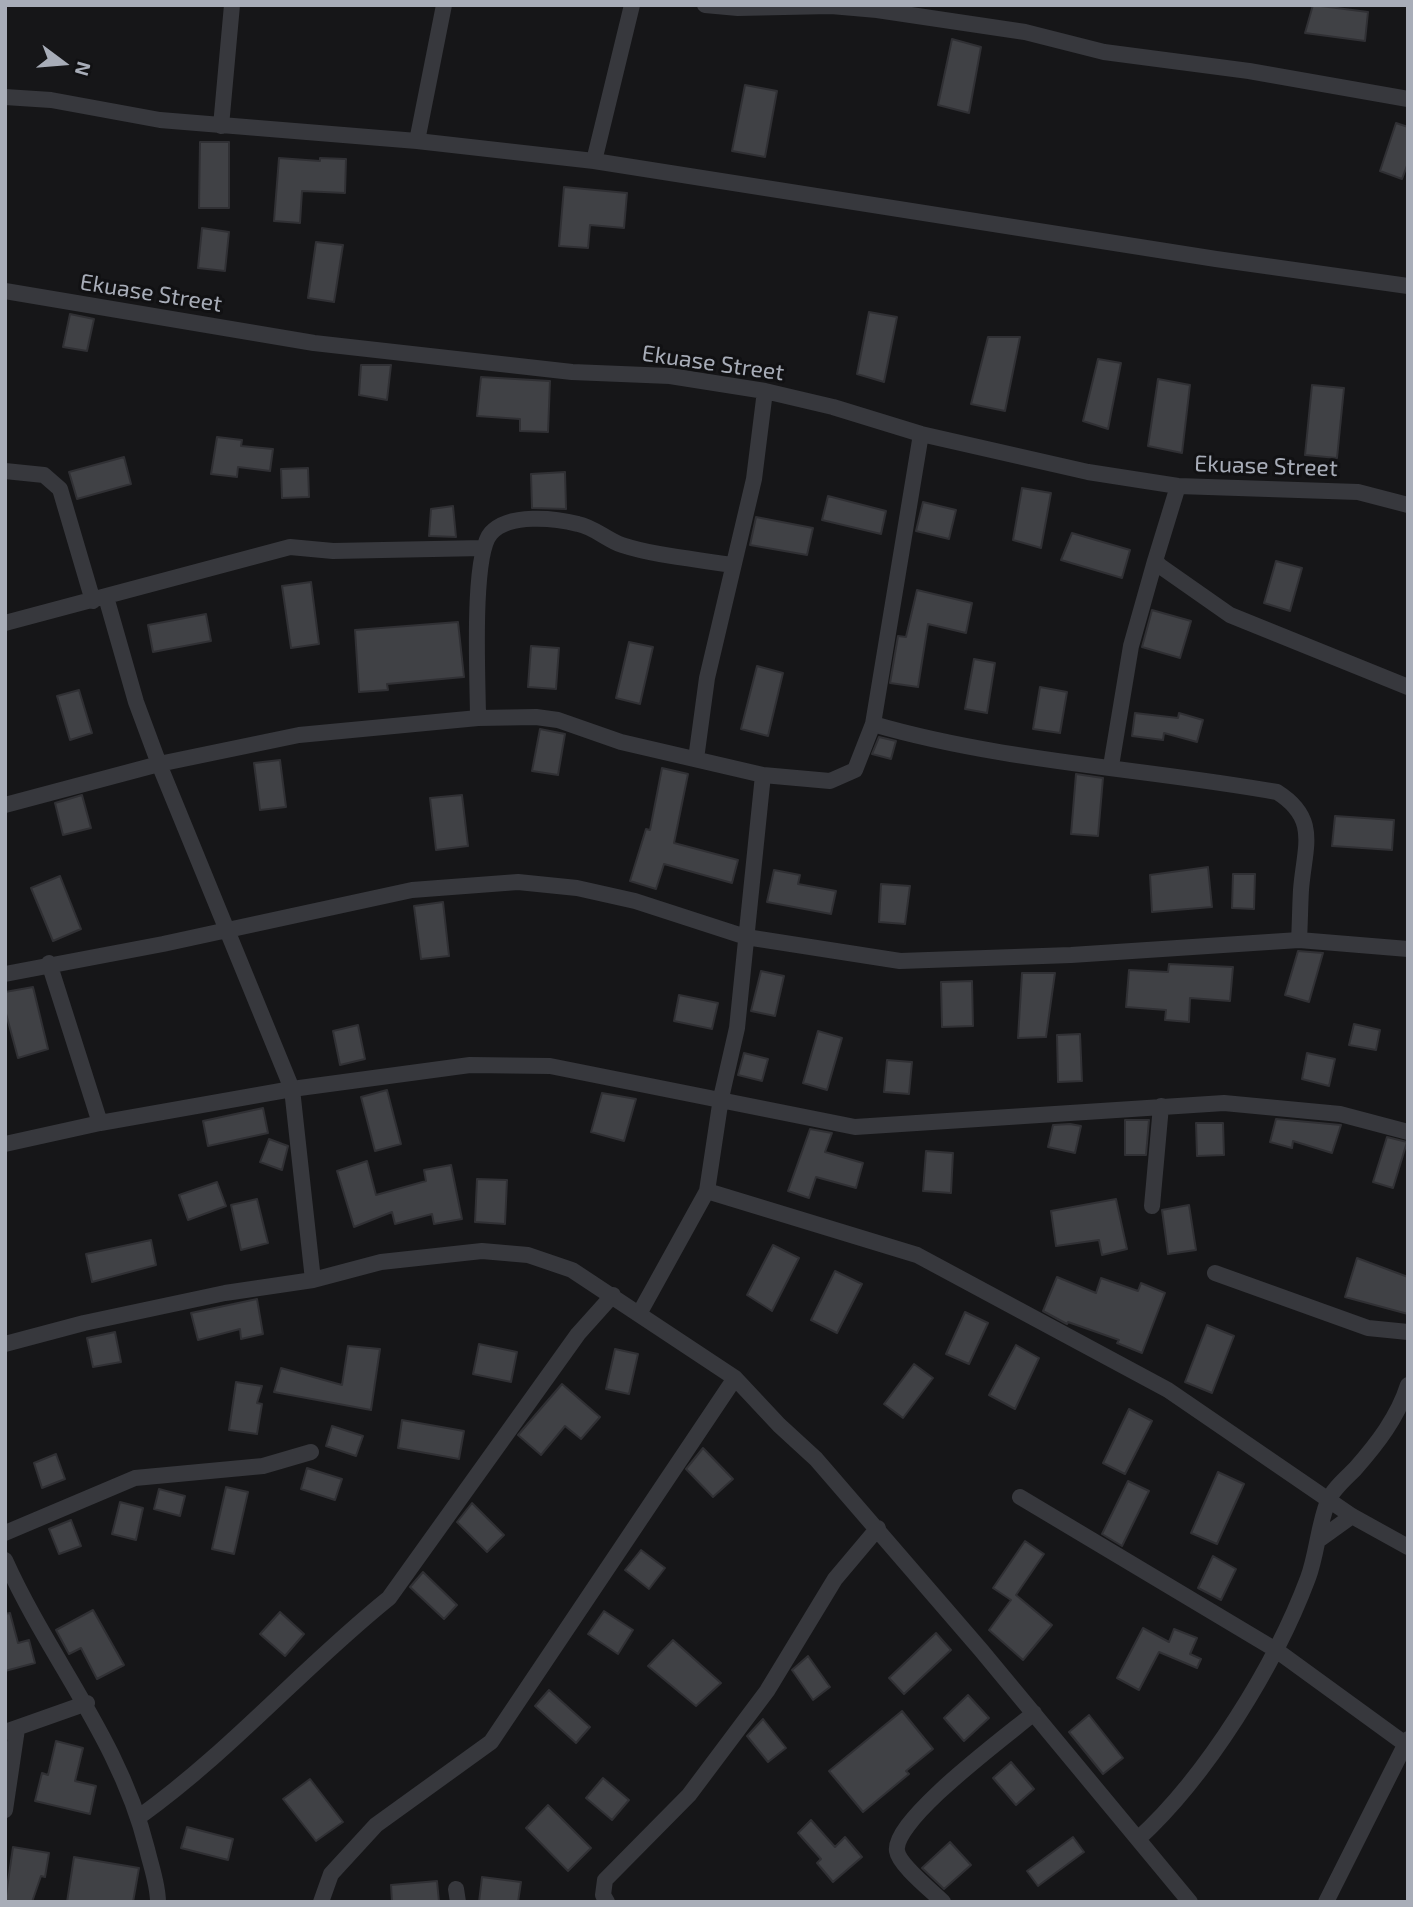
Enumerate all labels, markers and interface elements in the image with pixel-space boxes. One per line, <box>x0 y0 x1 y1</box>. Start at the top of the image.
north arrow <box>28 28 98 98</box>
text: N <box>71 59 97 79</box>
street label: Ekuase Street <box>78 268 224 318</box>
street label: Ekuase Street <box>640 339 786 387</box>
street label: Ekuase Street <box>1194 450 1338 482</box>

